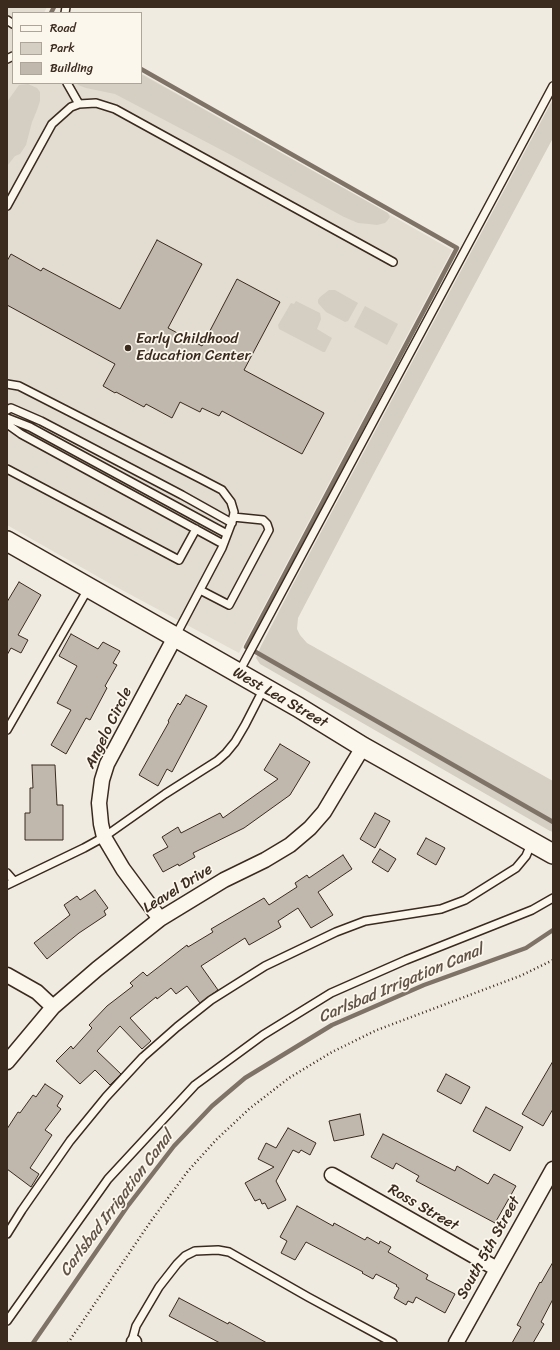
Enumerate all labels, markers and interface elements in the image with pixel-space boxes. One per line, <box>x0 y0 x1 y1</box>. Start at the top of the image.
legend <box>12 12 142 84</box>
text: Road <box>50 17 76 39</box>
text: Park <box>50 37 75 59</box>
text: Building <box>50 57 93 79</box>
place label: Early Childhood Education Center <box>136 330 251 365</box>
marker: Early Childhood Education Center <box>123 343 133 353</box>
street label: West Lea Street <box>229 664 331 732</box>
street label: Angelo Circle <box>82 684 136 772</box>
street label: Leavel Drive <box>140 861 216 917</box>
water label: Carlsbad Irrigation Canal <box>316 941 486 1027</box>
water label: Carlsbad Irrigation Canal <box>56 1128 178 1280</box>
street label: Ross Street <box>385 1181 461 1235</box>
street label: South 5th Street <box>453 1194 525 1302</box>

